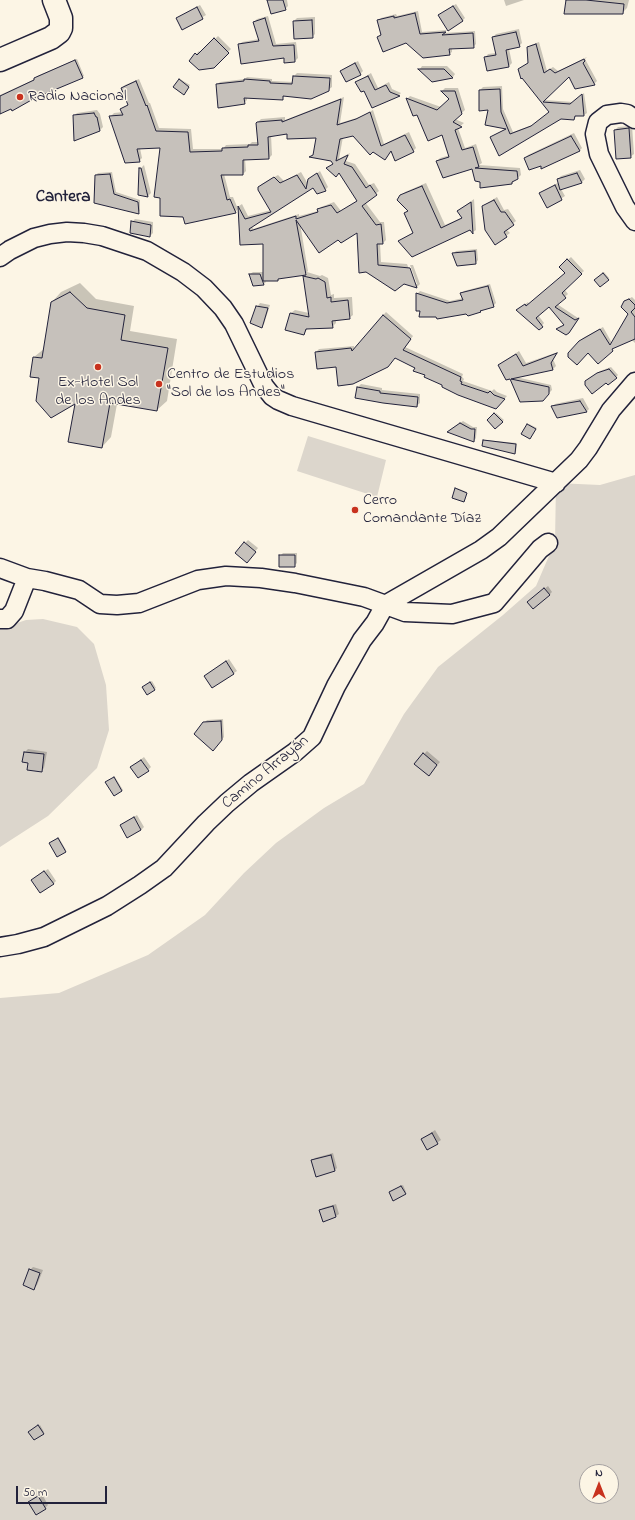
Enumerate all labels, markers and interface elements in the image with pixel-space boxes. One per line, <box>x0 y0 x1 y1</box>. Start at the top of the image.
place label: Radio Nacional <box>28 87 127 107</box>
marker: Radio Nacional <box>15 92 25 102</box>
district label: Cantera <box>36 188 90 208</box>
marker: Ex-Hotel Sol de los Andes <box>93 362 103 372</box>
place label: Centro de Estudios "Sol de los Andes" <box>167 365 294 403</box>
place label: Ex-Hotel Sol de los Andes <box>55 373 141 411</box>
marker: Centro de Estudios "Sol de los Andes" <box>154 379 164 389</box>
place label: Cerro Comandante Díaz <box>363 491 481 529</box>
marker: Cerro Comandante Díaz <box>350 505 360 515</box>
street label: Camino Arrayán <box>219 732 313 814</box>
north arrow <box>579 1464 619 1504</box>
text: N <box>595 1465 603 1481</box>
scale bar <box>18 1478 109 1504</box>
text: 50 m <box>23 1484 47 1502</box>

